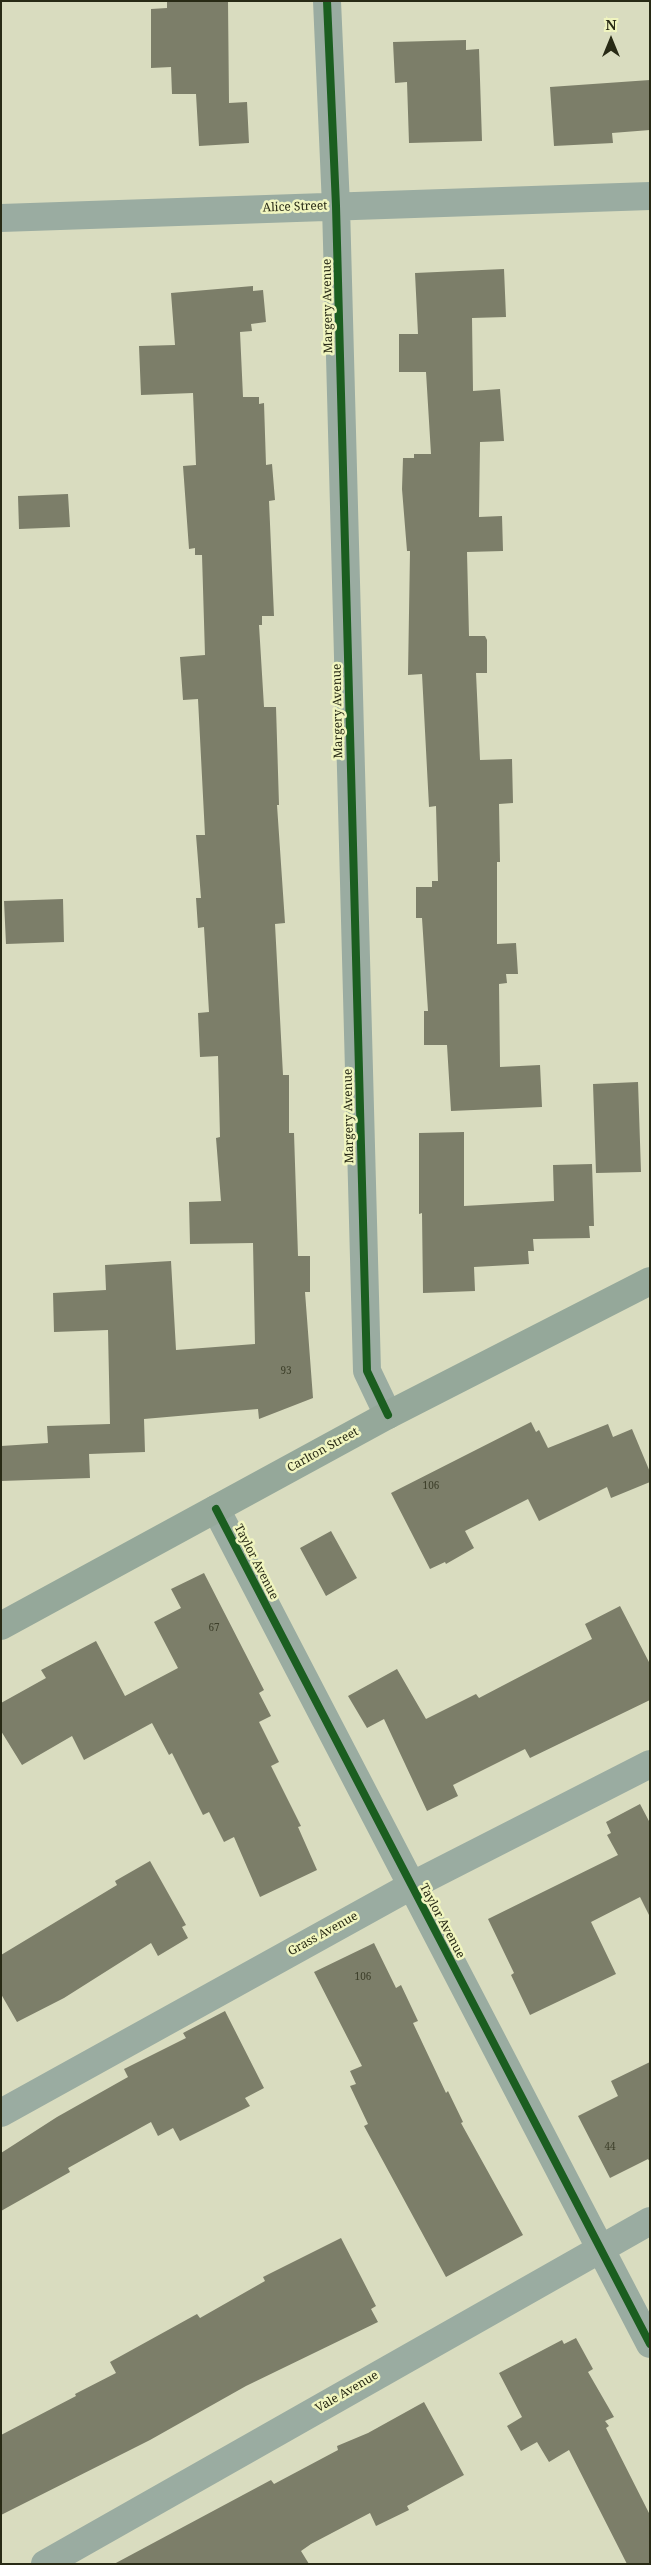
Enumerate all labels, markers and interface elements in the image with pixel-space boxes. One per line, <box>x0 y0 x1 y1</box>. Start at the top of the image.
north arrow <box>586 15 636 65</box>
text: N <box>605 15 617 34</box>
street label: Alice Street <box>262 199 328 215</box>
street label: Margery Avenue <box>320 258 336 354</box>
street label: Margery Avenue <box>330 663 346 759</box>
street label: Margery Avenue <box>341 1068 357 1164</box>
house number: 93 <box>280 1365 292 1377</box>
street label: Carlton Street <box>285 1425 361 1475</box>
house number: 106 <box>423 1480 439 1492</box>
street label: Taylor Avenue <box>231 1522 281 1602</box>
house number: 67 <box>208 1622 220 1634</box>
street label: Taylor Avenue <box>416 1881 468 1961</box>
street label: Grass Avenue <box>286 1909 360 1959</box>
house number: 106 <box>355 1971 371 1983</box>
house number: 44 <box>604 2141 616 2153</box>
street label: Vale Avenue <box>313 2368 381 2416</box>

